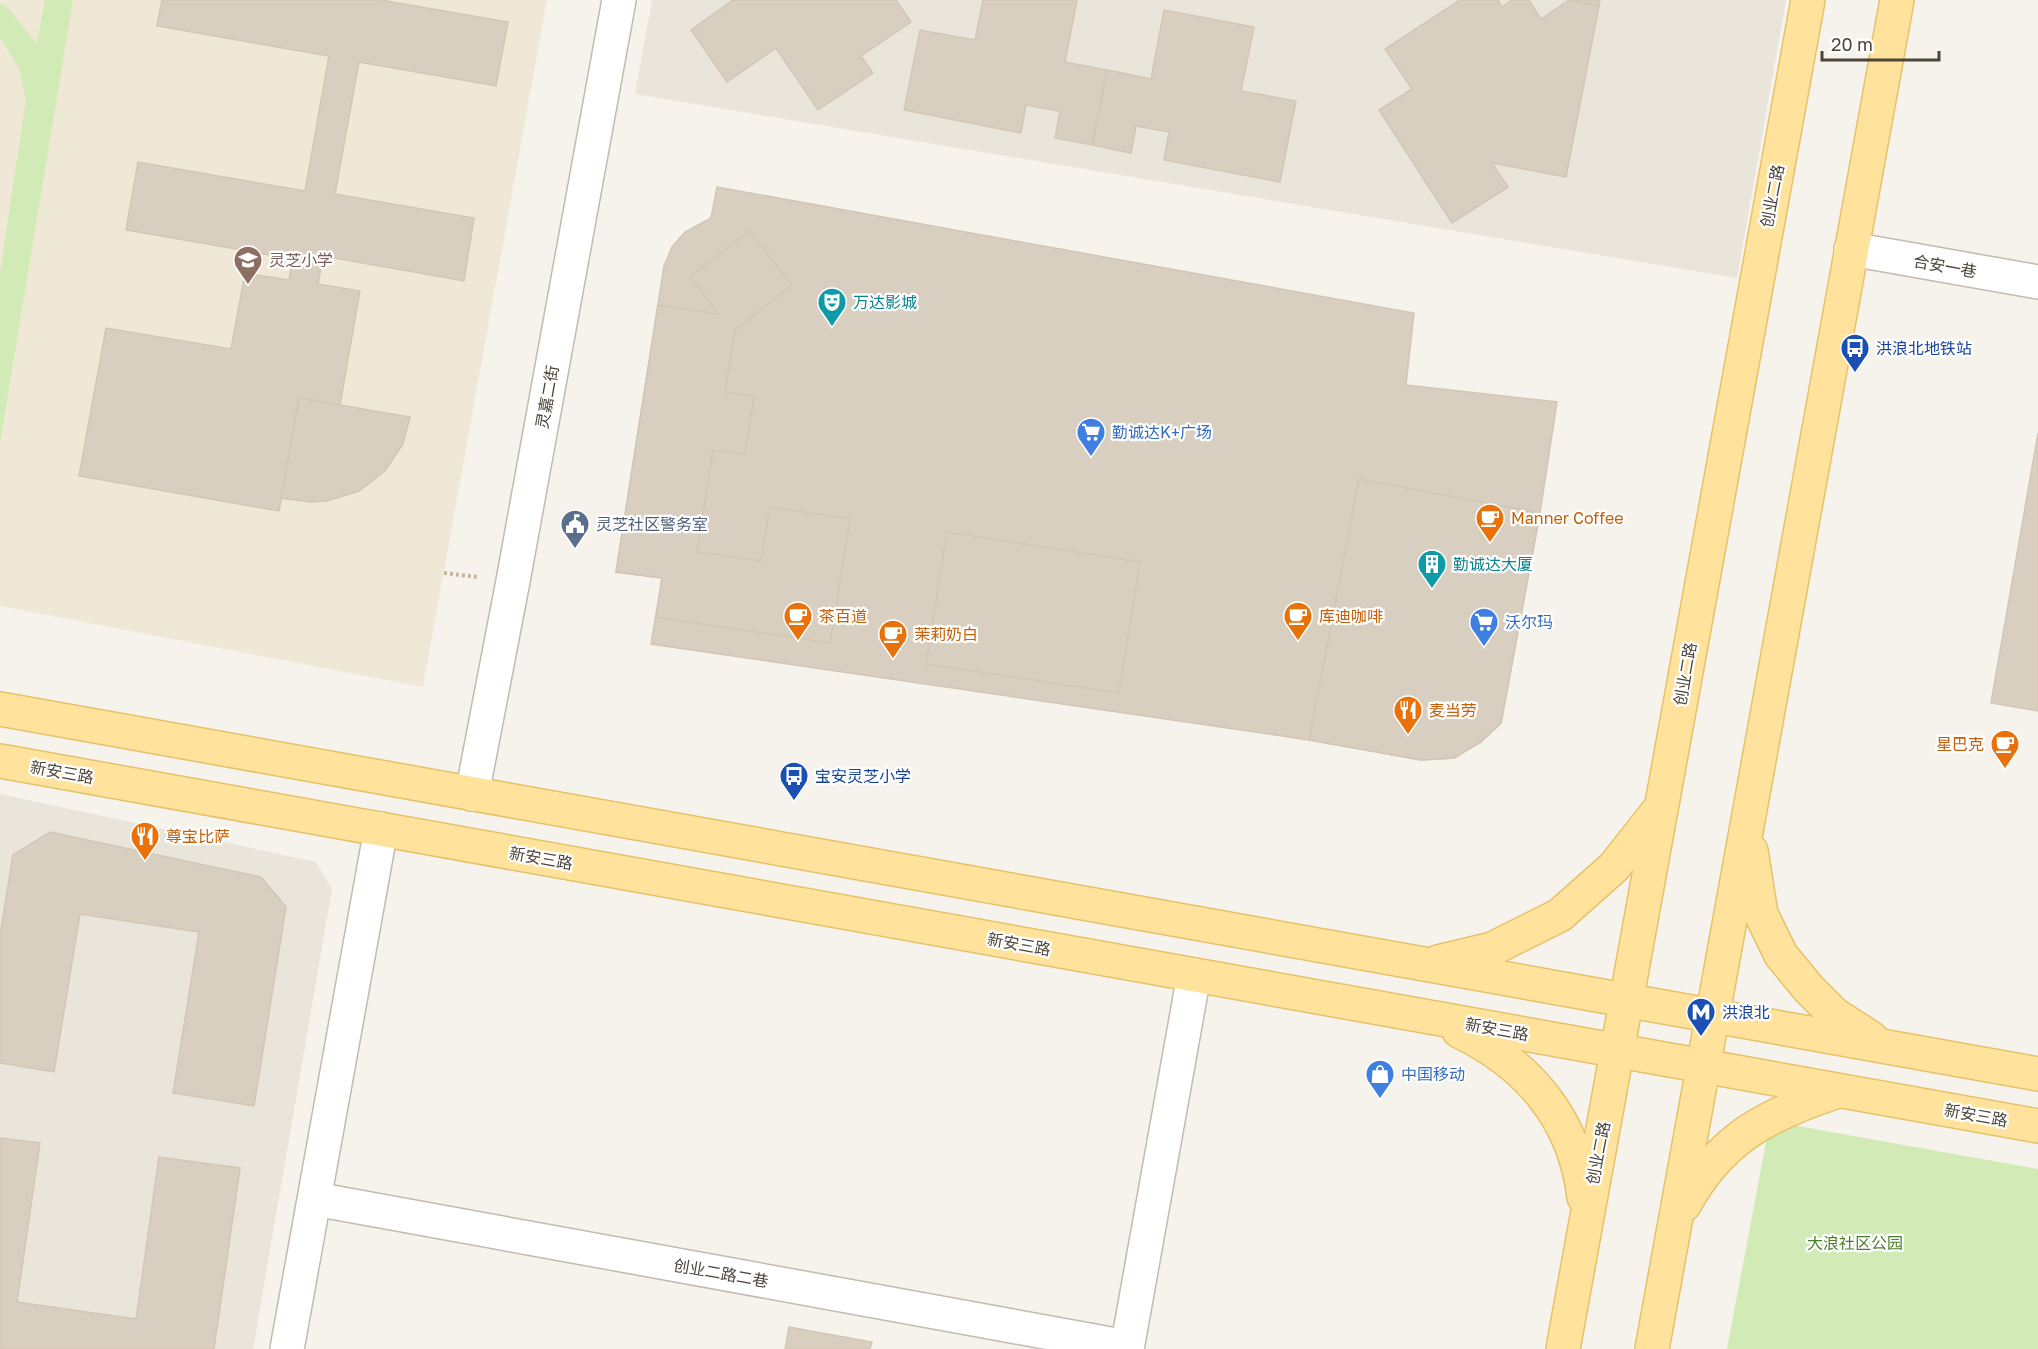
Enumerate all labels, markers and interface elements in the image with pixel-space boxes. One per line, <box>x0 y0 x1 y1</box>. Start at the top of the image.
scale bar <box>1822 24 1939 62</box>
text: 20 m <box>1831 33 1873 55</box>
street label: 创业二路 <box>1756 163 1788 229</box>
school or university icon: 灵芝小学 <box>232 244 264 286</box>
place label: 灵芝小学 <box>269 250 333 270</box>
street label: 合安一巷 <box>1912 251 1978 281</box>
theatre icon: 万达影城 <box>816 286 848 328</box>
place label: 万达影城 <box>853 292 917 312</box>
bus stop icon: 洪浪北地铁站 <box>1839 332 1871 374</box>
place label: 洪浪北地铁站 <box>1876 338 1972 358</box>
street label: 灵嘉二街 <box>532 364 562 430</box>
supermarket icon: 勤诚达K+广场 <box>1075 416 1107 458</box>
place label: 勤诚达K+广场 <box>1112 422 1212 442</box>
cafe icon: Manner Coffee <box>1474 502 1506 544</box>
public building icon: 灵芝社区警务室 <box>559 508 591 550</box>
place label: Manner Coffee <box>1511 508 1624 528</box>
place label: 灵芝社区警务室 <box>596 514 708 534</box>
building icon: 勤诚达大厦 <box>1416 548 1448 590</box>
place label: 勤诚达大厦 <box>1453 554 1533 574</box>
cafe icon: 茶百道 <box>782 600 814 642</box>
cafe icon: 库迪咖啡 <box>1282 600 1314 642</box>
place label: 茶百道 <box>819 606 867 626</box>
place label: 库迪咖啡 <box>1319 606 1383 626</box>
supermarket icon: 沃尔玛 <box>1468 606 1500 648</box>
place label: 沃尔玛 <box>1505 612 1553 632</box>
cafe icon: 茉莉奶白 <box>877 618 909 660</box>
place label: 茉莉奶白 <box>914 624 978 644</box>
street label: 创业二路 <box>1670 641 1700 707</box>
restaurant icon: 麦当劳 <box>1392 694 1424 736</box>
place label: 麦当劳 <box>1429 700 1477 720</box>
cafe icon: 星巴克 <box>1989 728 2021 770</box>
place label: 星巴克 <box>1936 734 1984 754</box>
street label: 新安三路 <box>29 757 95 787</box>
bus stop icon: 宝安灵芝小学 <box>778 760 810 802</box>
place label: 宝安灵芝小学 <box>815 766 911 786</box>
restaurant icon: 尊宝比萨 <box>129 820 161 862</box>
place label: 尊宝比萨 <box>166 826 230 846</box>
street label: 新安三路 <box>508 843 574 873</box>
street label: 新安三路 <box>986 929 1052 959</box>
metro station icon: 洪浪北 <box>1685 996 1717 1038</box>
place label: 洪浪北 <box>1722 1002 1770 1022</box>
street label: 新安三路 <box>1464 1014 1530 1044</box>
shop icon: 中国移动 <box>1364 1058 1396 1100</box>
place label: 中国移动 <box>1401 1064 1465 1084</box>
street label: 新安三路 <box>1943 1100 2009 1130</box>
street label: 创业二路 <box>1582 1120 1614 1186</box>
park label: 大浪社区公园 <box>1807 1233 1903 1253</box>
street label: 创业二路二巷 <box>672 1255 770 1291</box>

